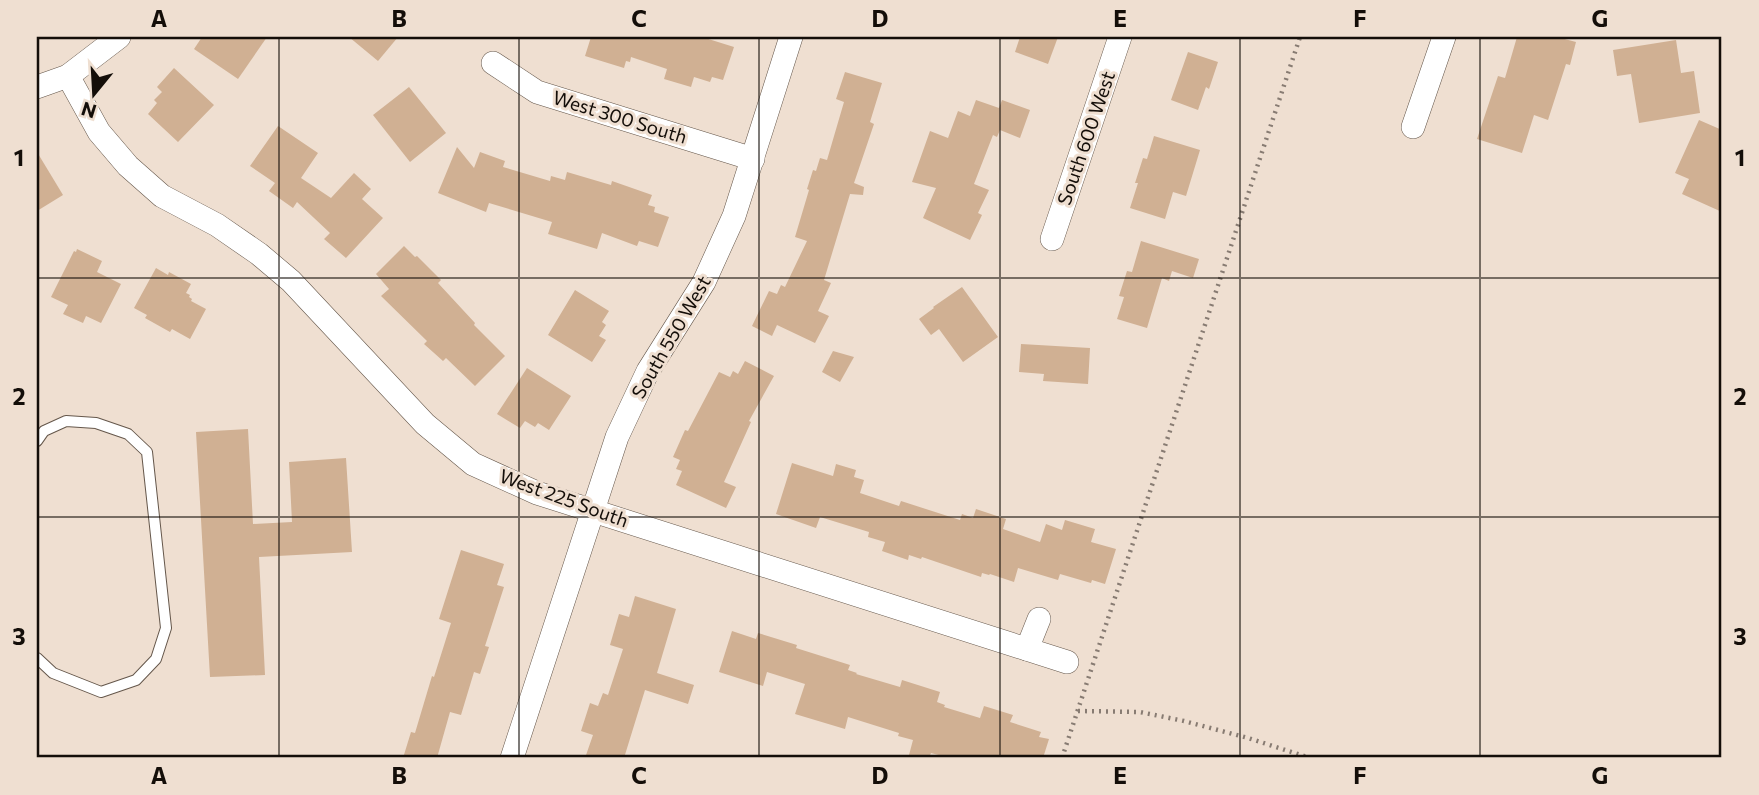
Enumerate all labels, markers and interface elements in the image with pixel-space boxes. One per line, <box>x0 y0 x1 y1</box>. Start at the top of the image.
text: A <box>151 4 168 32</box>
text: B <box>391 4 407 32</box>
text: C <box>631 4 647 32</box>
text: D <box>872 4 889 32</box>
text: E <box>1113 4 1127 32</box>
text: F <box>1353 4 1367 32</box>
text: G <box>1592 4 1608 32</box>
north arrow <box>60 60 130 130</box>
street label: South 600 West <box>1052 68 1119 208</box>
street label: West 300 South <box>550 85 690 148</box>
text: N <box>78 98 99 124</box>
text: 1 <box>14 143 24 171</box>
text: 1 <box>1735 143 1745 171</box>
street label: South 550 West <box>626 271 715 402</box>
text: 2 <box>12 382 26 410</box>
text: 2 <box>1733 382 1747 410</box>
street label: West 225 South <box>497 464 632 532</box>
text: 3 <box>12 622 26 650</box>
text: 3 <box>1733 622 1747 650</box>
text: A <box>151 761 168 789</box>
text: B <box>391 761 407 789</box>
text: C <box>631 761 647 789</box>
text: D <box>872 761 889 789</box>
text: E <box>1113 761 1127 789</box>
text: F <box>1353 761 1367 789</box>
text: G <box>1592 761 1608 789</box>

